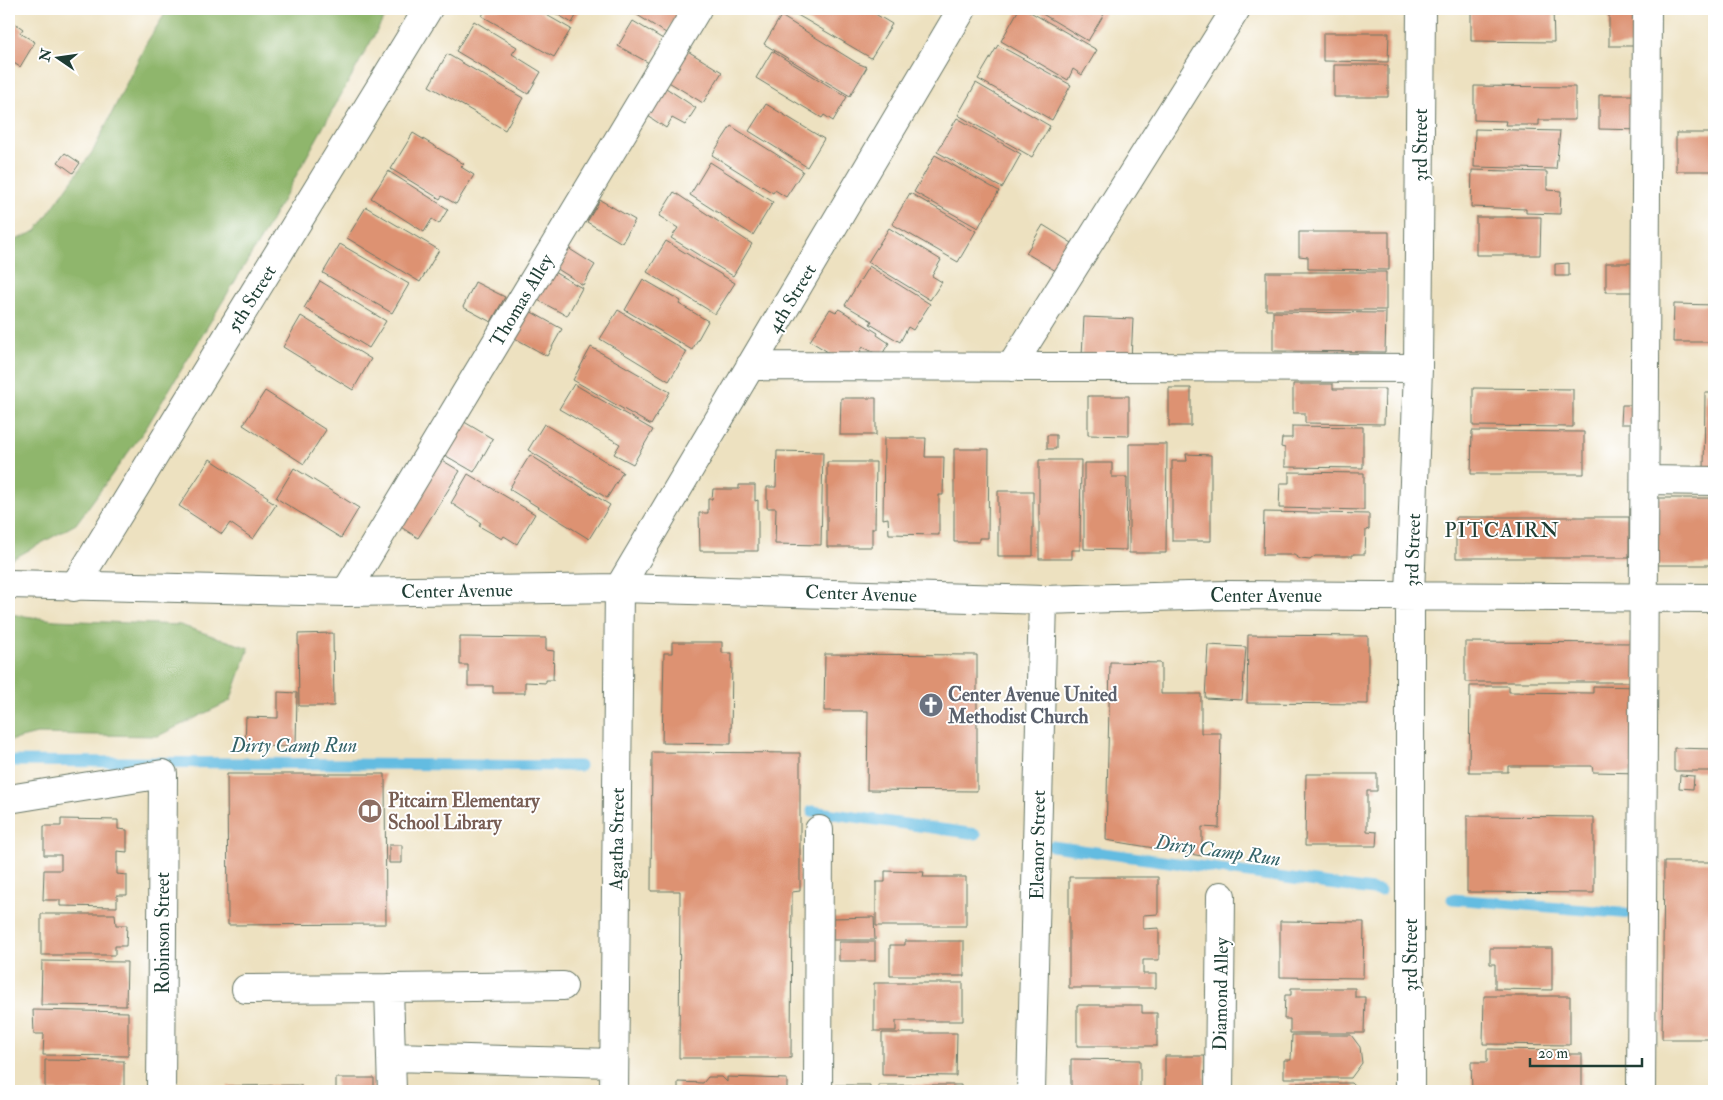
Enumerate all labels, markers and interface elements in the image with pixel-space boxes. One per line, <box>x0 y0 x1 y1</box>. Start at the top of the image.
north arrow <box>32 32 82 82</box>
text: N <box>36 47 56 64</box>
street label: 3rd Street <box>1409 108 1433 182</box>
street label: Thomas Alley <box>485 249 559 351</box>
street label: 4th Street <box>762 260 822 337</box>
street label: 5th Street <box>222 261 282 336</box>
street label: 3rd Street <box>1400 513 1426 587</box>
district label: PITCAIRN <box>1444 517 1560 544</box>
street label: Center Avenue <box>401 578 513 604</box>
street label: Center Avenue <box>805 580 917 608</box>
street label: Center Avenue <box>1210 584 1322 608</box>
place label: Center Avenue United Methodist Church <box>947 683 1118 729</box>
church icon: Center Avenue United Methodist Church <box>918 692 944 718</box>
water label: Dirty Camp Run <box>230 733 357 758</box>
street label: Agatha Street <box>604 787 630 892</box>
place label: Pitcairn Elementary School Library <box>388 789 540 836</box>
street label: Eleanor Street <box>1025 790 1051 900</box>
library icon: Pitcairn Elementary School Library <box>357 798 383 824</box>
water label: Dirty Camp Run <box>1153 829 1282 872</box>
street label: Robinson Street <box>151 872 175 994</box>
street label: 3rd Street <box>1399 918 1423 992</box>
street label: Diamond Alley <box>1208 937 1234 1051</box>
scale bar <box>1530 1035 1643 1067</box>
text: 20 m <box>1538 1044 1568 1063</box>

